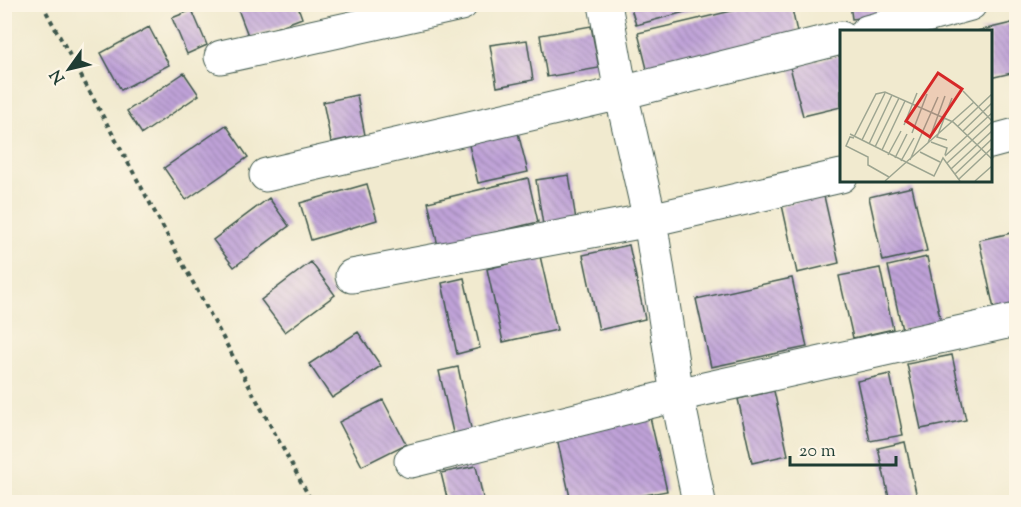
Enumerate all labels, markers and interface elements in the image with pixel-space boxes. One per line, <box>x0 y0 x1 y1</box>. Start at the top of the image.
inset map <box>840 30 991 182</box>
north arrow <box>39 39 99 99</box>
text: N <box>45 64 72 88</box>
scale bar <box>790 429 896 467</box>
text: 20 m <box>799 439 836 465</box>

